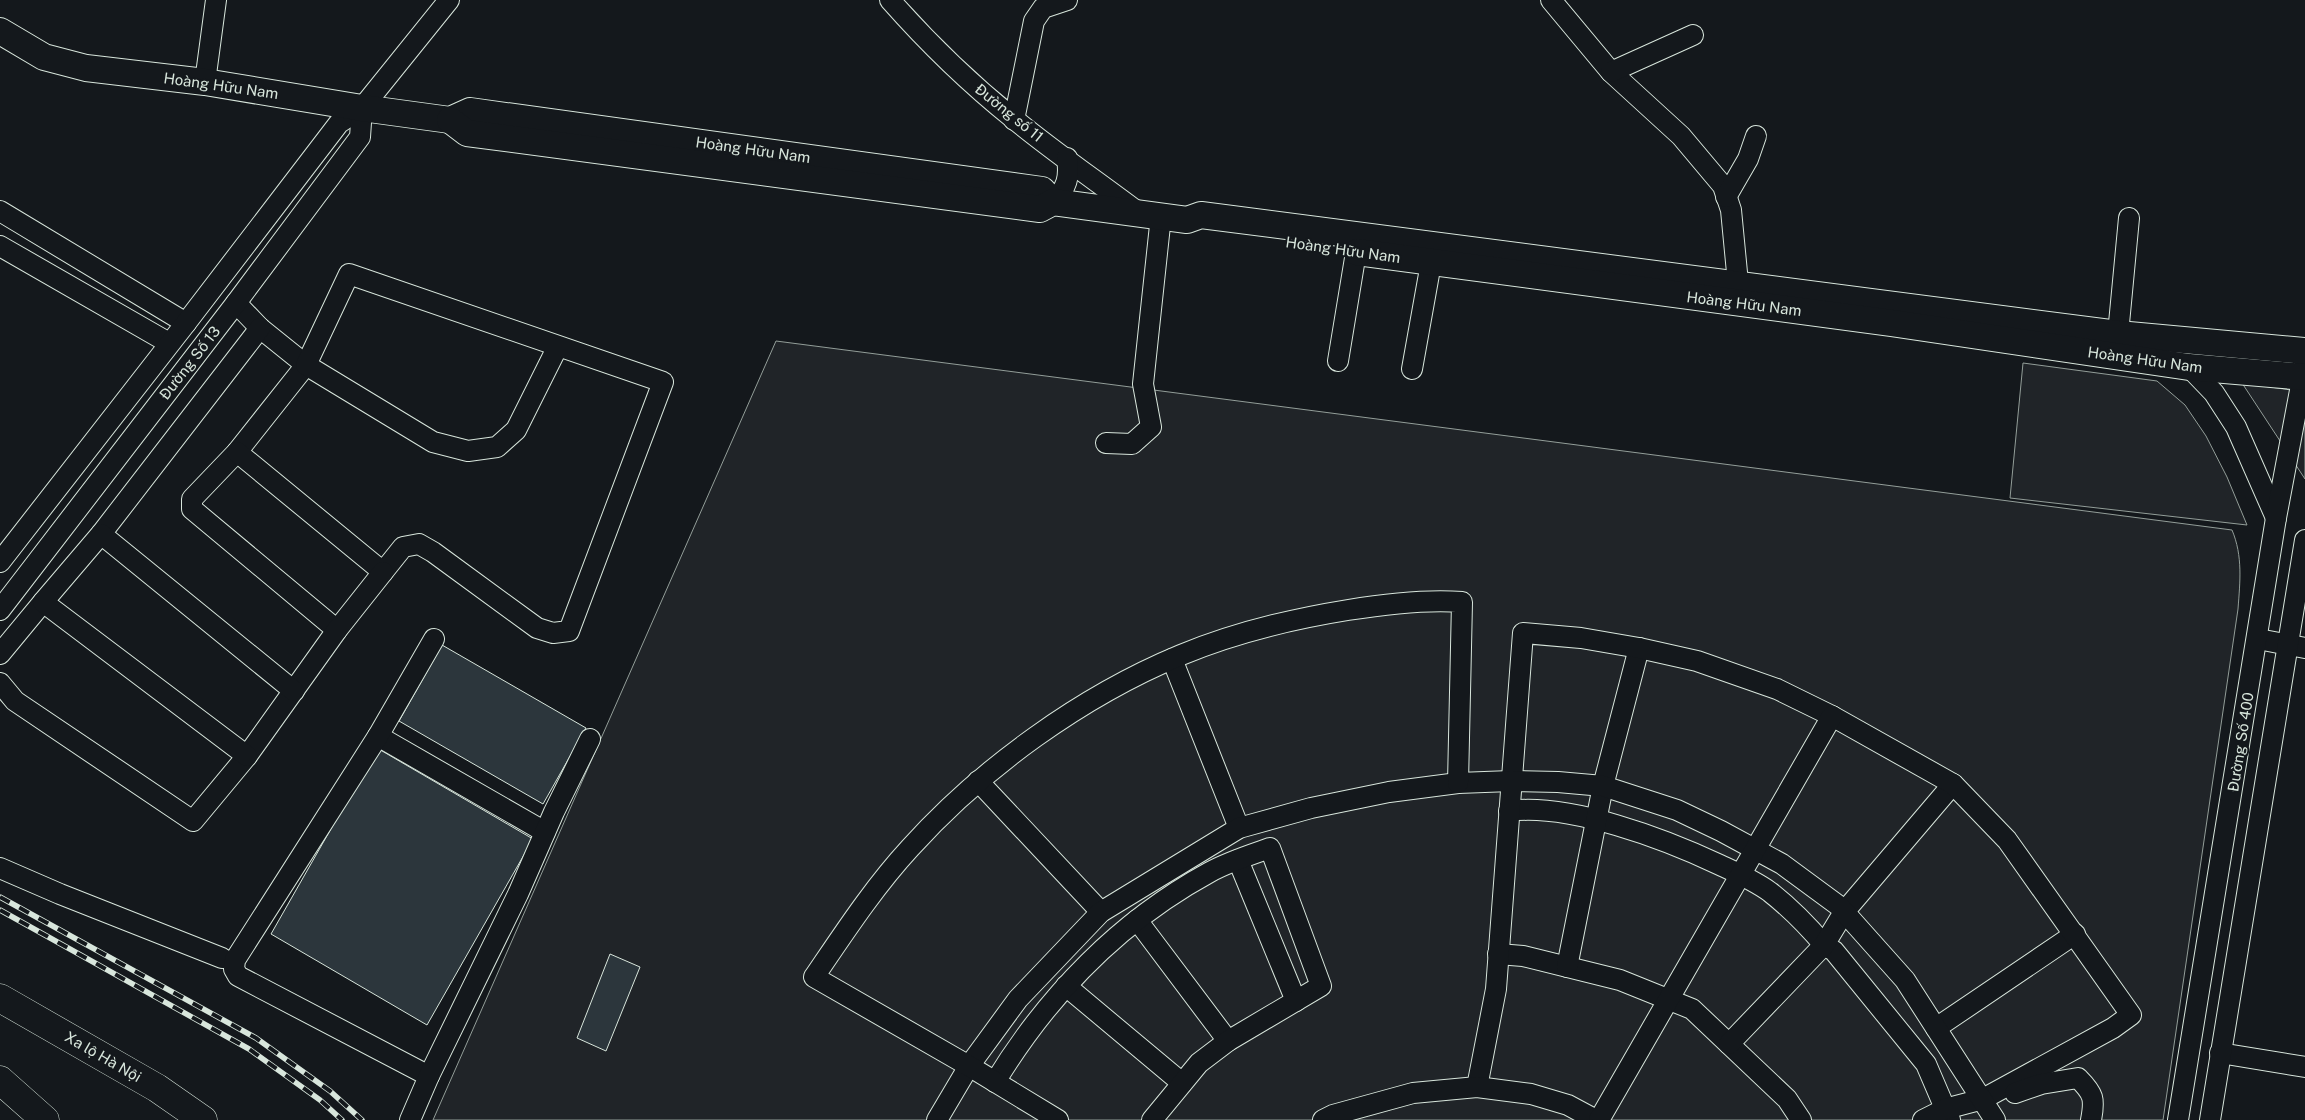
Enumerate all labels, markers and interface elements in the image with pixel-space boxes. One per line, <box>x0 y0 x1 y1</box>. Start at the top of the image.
street label: Hoàng Hữu Nam <box>163 69 280 102</box>
street label: Đường số 11 <box>972 80 1047 145</box>
street label: Hoàng Hữu Nam <box>695 133 812 166</box>
street label: Hoàng Hữu Nam <box>1285 233 1402 266</box>
street label: Hoàng Hữu Nam <box>1686 288 1803 319</box>
street label: Đường Số 13 <box>156 323 224 403</box>
street label: Hoàng Hữu Nam <box>2087 343 2204 376</box>
street label: Đường Số 400 <box>2224 691 2257 793</box>
street label: Xa lộ Hà Nội <box>62 1028 144 1085</box>

